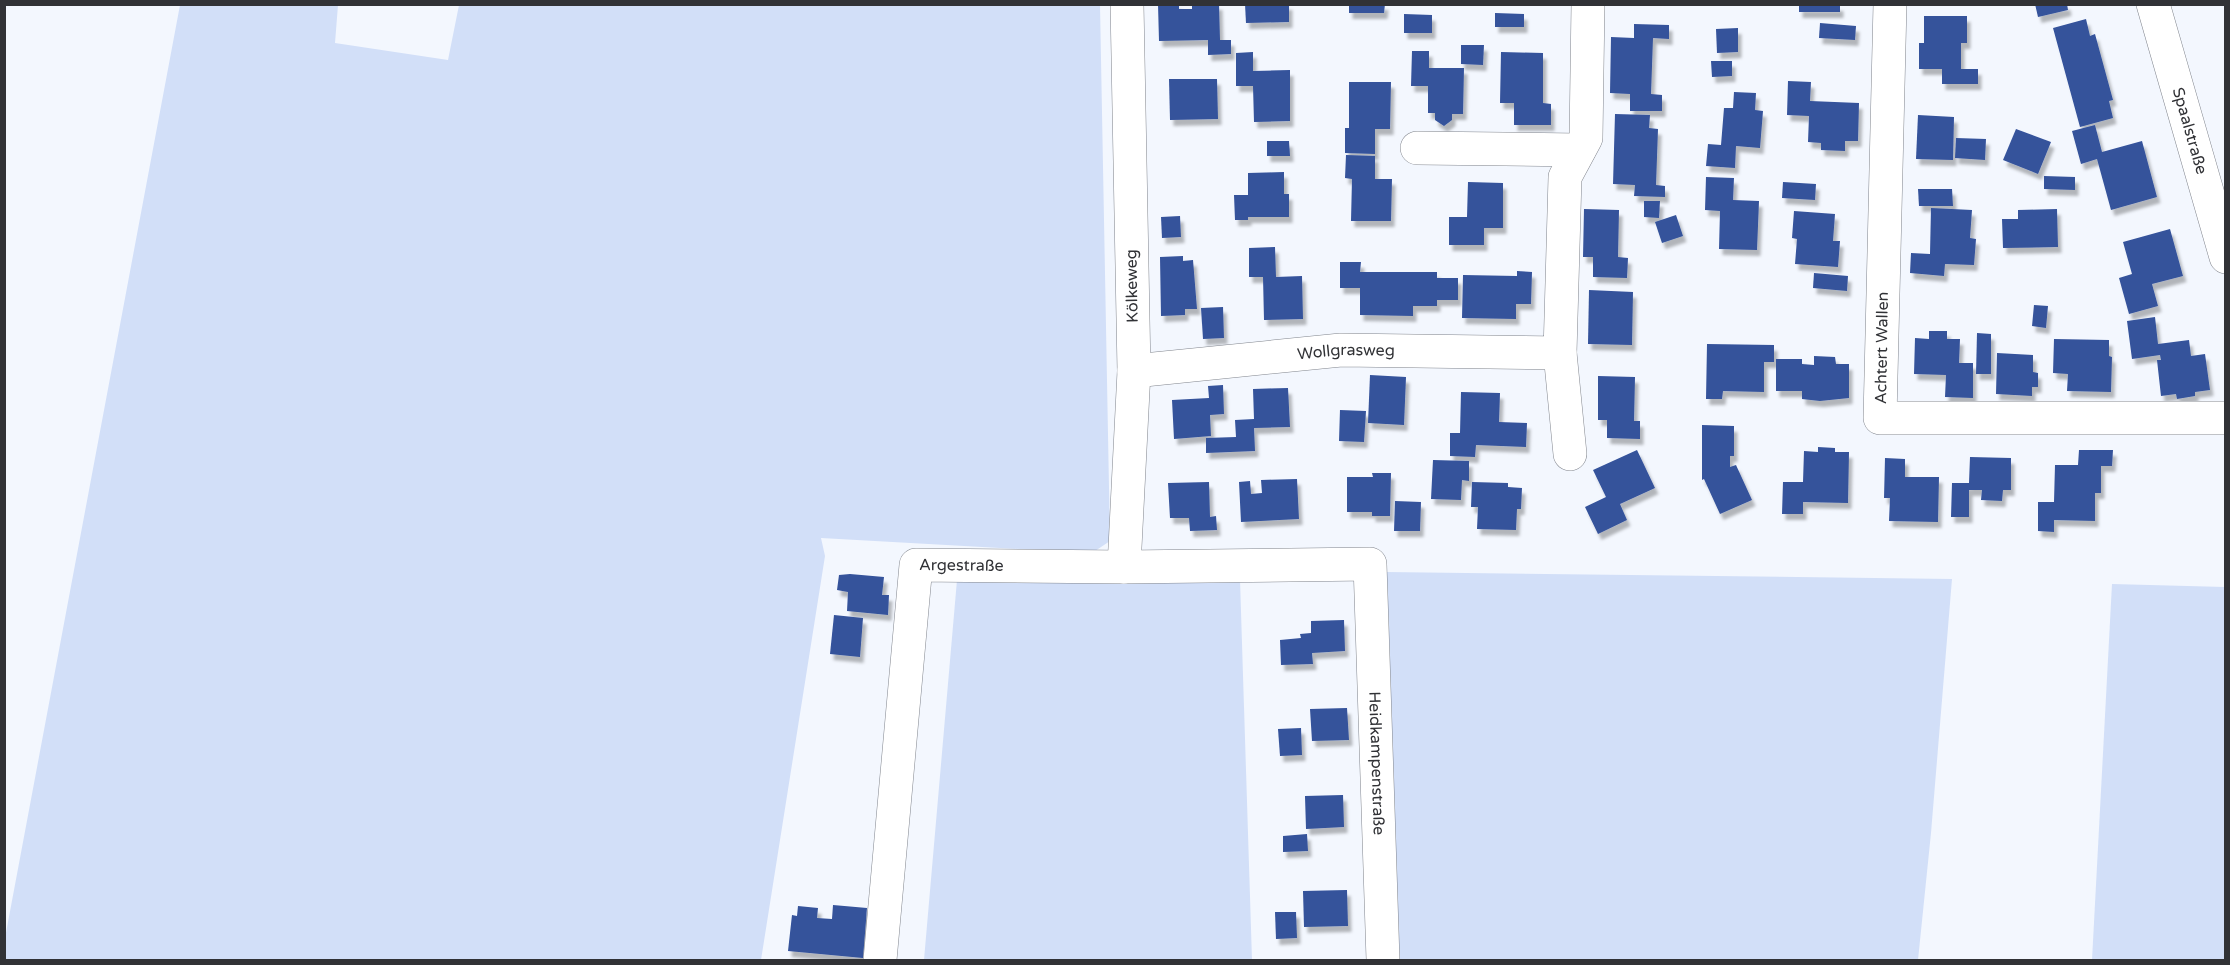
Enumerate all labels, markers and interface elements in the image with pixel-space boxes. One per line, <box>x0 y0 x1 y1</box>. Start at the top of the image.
street label: Spaalstraße <box>2168 85 2212 177</box>
street label: Kölkeweg <box>1121 249 1143 323</box>
street label: Achtert Wallen <box>1871 292 1893 404</box>
street label: Wollgrasweg <box>1296 340 1395 364</box>
street label: Argestraße <box>919 555 1004 576</box>
street label: Heidkampenstraße <box>1364 691 1389 835</box>

